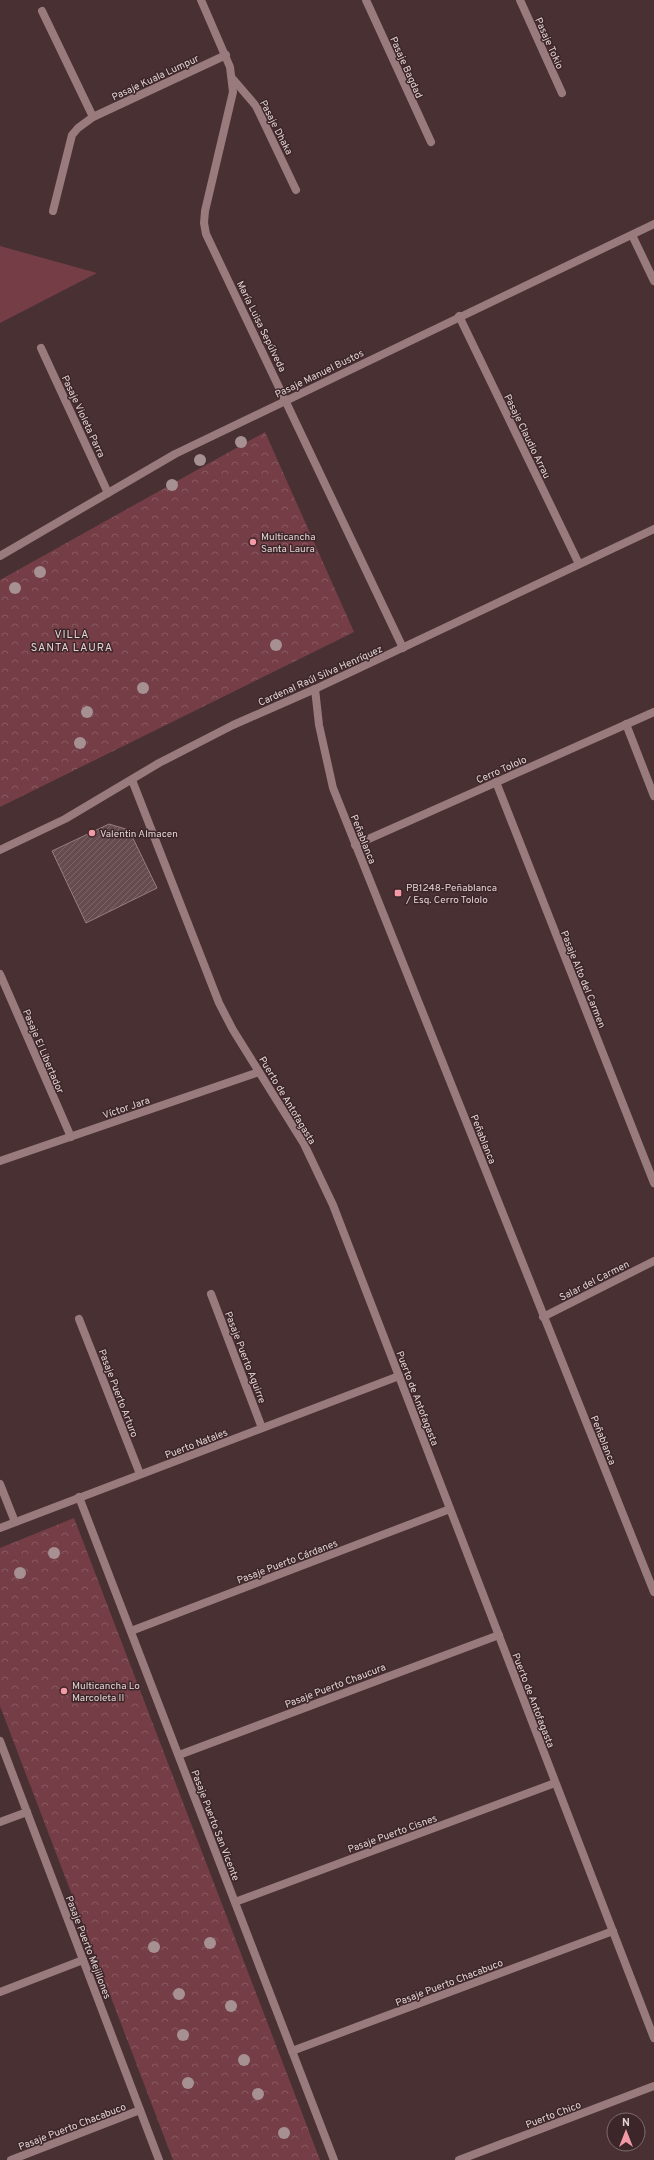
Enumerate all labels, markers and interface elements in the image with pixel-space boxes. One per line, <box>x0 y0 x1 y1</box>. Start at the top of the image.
street label: Pasaje Tokio <box>531 16 566 72</box>
street label: Pasaje Bagdad <box>386 35 425 100</box>
street label: Pasaje Kuala Lumpur <box>110 52 201 104</box>
street label: Pasaje Dhaka <box>256 98 295 157</box>
street label: María Luisa Sepúlveda <box>233 279 288 374</box>
street label: Pasaje Manuel Bustos <box>273 347 366 401</box>
street label: Pasaje Violeta Parra <box>58 373 107 460</box>
street label: Pasaje Claudio Arrau <box>501 392 553 481</box>
place label: Multicancha Santa Laura <box>261 531 315 556</box>
marker: Multicancha Santa Laura <box>248 537 258 547</box>
district label: VILLA SANTA LAURA <box>31 628 113 655</box>
street label: Cardenal Raúl Silva Henríquez <box>256 643 385 710</box>
street label: Cerro Tololo <box>474 753 529 787</box>
street label: Peñablanca <box>347 813 378 866</box>
marker: Valentin Almacen <box>87 828 97 838</box>
place label: Valentin Almacen <box>100 828 178 841</box>
place label: PB1248-Peñablanca / Esq. Cerro Tololo <box>405 882 497 907</box>
marker: PB1248-Peñablanca / Esq. Cerro Tololo <box>393 888 403 898</box>
street label: Pasaje Alto del Carmen <box>557 929 608 1030</box>
street label: Pasaje El Libertador <box>19 1007 66 1096</box>
street label: Puerto de Antofagasta <box>255 1054 318 1147</box>
street label: Víctor Jara <box>101 1094 152 1123</box>
street label: Peñablanca <box>467 1113 498 1166</box>
street label: Salar del Carmen <box>557 1258 632 1305</box>
street label: Pasaje Puerto Aguirre <box>221 1310 268 1405</box>
street label: Pasaje Puerto Arturo <box>95 1348 141 1440</box>
street label: Puerto de Antofagasta <box>393 1349 441 1448</box>
street label: Peñablanca <box>587 1414 618 1467</box>
street label: Puerto Natales <box>163 1426 230 1462</box>
street label: Pasaje Puerto Cárdanes <box>235 1537 340 1588</box>
street label: Puerto de Antofagasta <box>509 1651 557 1750</box>
street label: Pasaje Puerto Chaucura <box>283 1661 388 1712</box>
place label: Multicancha Lo Marcoleta II <box>72 1680 140 1705</box>
marker: Multicancha Lo Marcoleta II <box>59 1686 69 1696</box>
street label: Pasaje Puerto San Vicente <box>187 1768 242 1883</box>
street label: Pasaje Puerto Cisnes <box>346 1812 439 1857</box>
street label: Pasaje Puerto Mejillones <box>62 1894 113 2001</box>
street label: Pasaje Puerto Chacabuco <box>394 1957 506 2010</box>
street label: Puerto Chico <box>524 2099 583 2132</box>
street label: Pasaje Puerto Chacabuco <box>17 2101 129 2154</box>
north arrow <box>606 2112 646 2152</box>
text: N <box>622 2116 630 2130</box>

